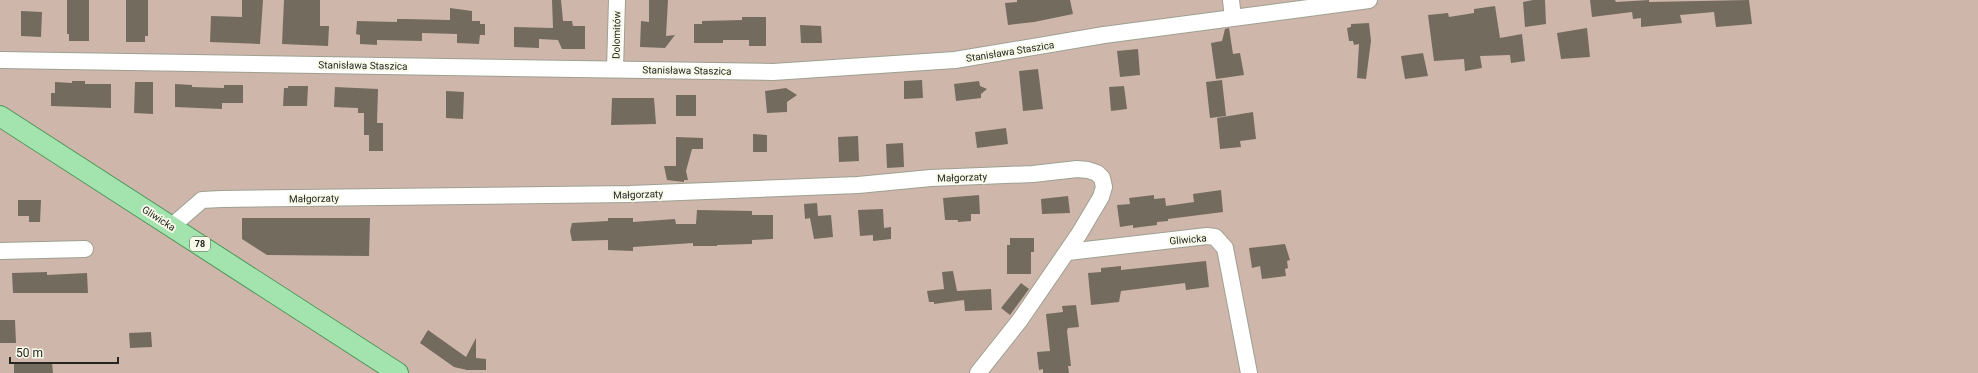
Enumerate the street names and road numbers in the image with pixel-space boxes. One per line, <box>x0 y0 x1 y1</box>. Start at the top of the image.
street label: Dolomitów <box>611 10 622 59</box>
street label: Stanisława Staszica <box>965 39 1055 64</box>
street label: Stanisława Staszica <box>318 59 408 72</box>
street label: Stanisława Staszica <box>642 64 732 77</box>
street label: Małgorzaty <box>937 171 987 184</box>
street label: Małgorzaty <box>613 188 663 201</box>
street label: Małgorzaty <box>289 193 339 204</box>
street label: Gliwicka <box>140 204 177 233</box>
street label: Gliwicka <box>1169 232 1207 247</box>
road number: 78 <box>190 237 210 251</box>

